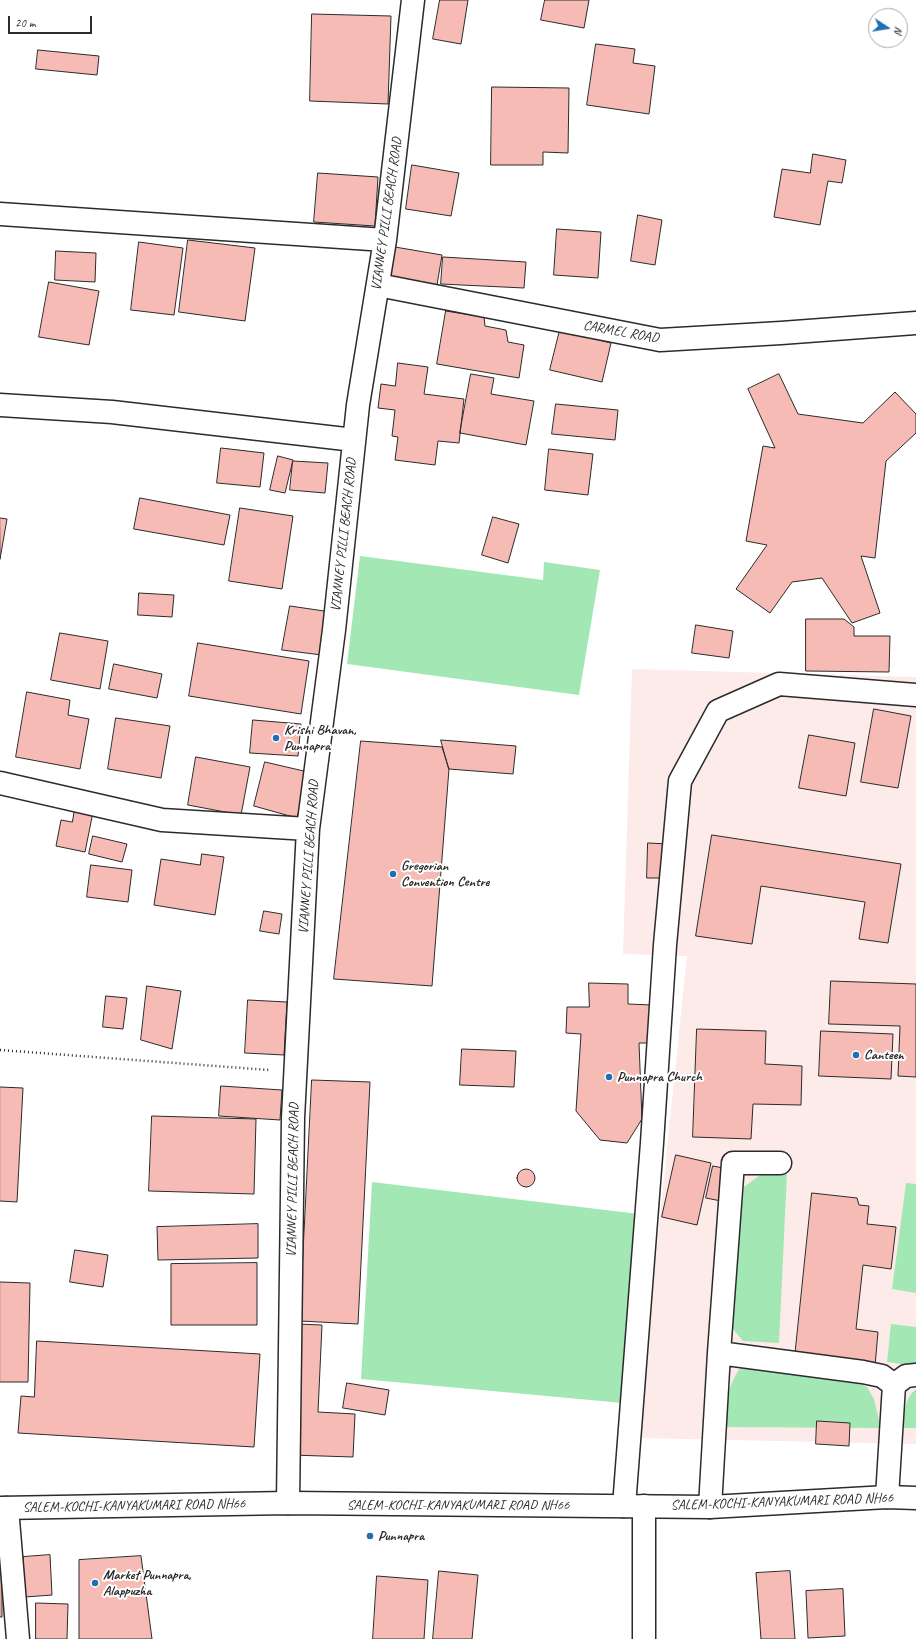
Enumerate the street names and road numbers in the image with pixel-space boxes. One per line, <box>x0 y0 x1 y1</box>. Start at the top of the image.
street label: VIANNEY PILLI BEACH ROAD <box>368 136 406 292</box>
street label: CARMEL ROAD <box>582 317 660 347</box>
street label: VIANNEY PILLI BEACH ROAD <box>328 457 360 613</box>
street label: VIANNEY PILLI BEACH ROAD <box>295 779 323 935</box>
street label: VIANNEY PILLI BEACH ROAD <box>283 1103 303 1257</box>
street label: SALEM-KOCHI-KANYAKUMARI ROAD NH66 <box>670 1490 894 1514</box>
street label: SALEM-KOCHI-KANYAKUMARI ROAD NH66 <box>23 1496 245 1516</box>
street label: SALEM-KOCHI-KANYAKUMARI ROAD NH66 <box>347 1497 569 1513</box>

